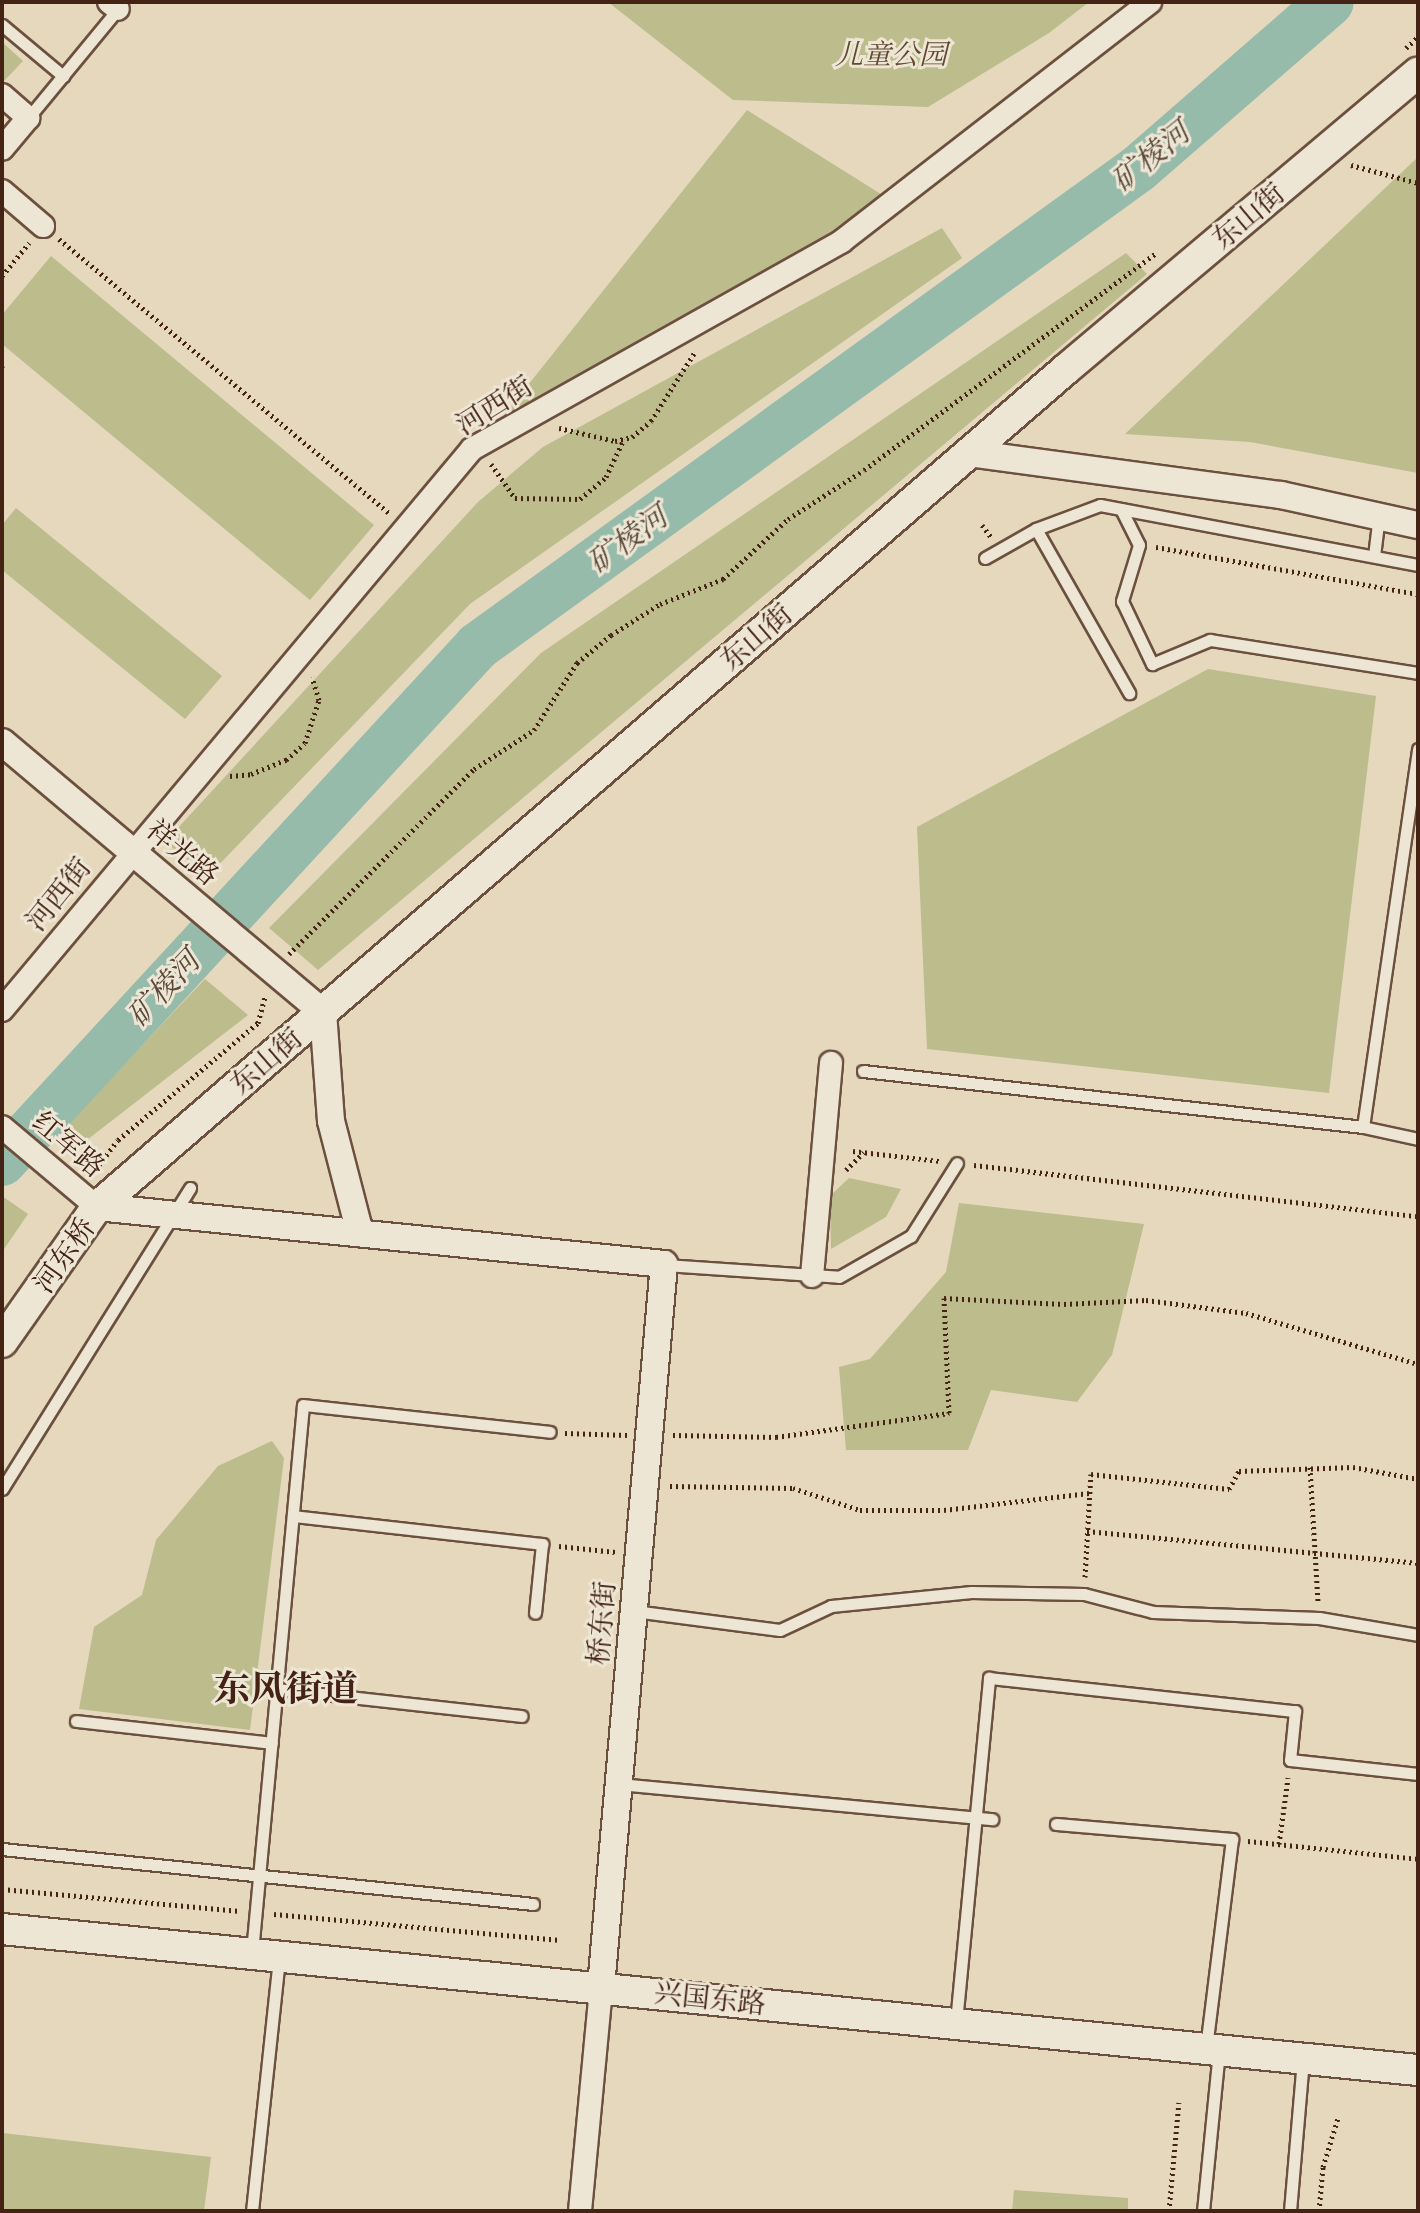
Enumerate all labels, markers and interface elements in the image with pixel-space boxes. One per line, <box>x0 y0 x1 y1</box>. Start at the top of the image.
park label: 儿童公园 <box>835 37 947 71</box>
water label: 矿棱河 <box>1104 114 1196 198</box>
street label: 东山街 <box>1205 176 1291 256</box>
street label: 河西街 <box>449 368 539 442</box>
water label: 矿棱河 <box>580 498 674 580</box>
street label: 东山街 <box>713 597 799 677</box>
street label: 祥光路 <box>140 812 226 892</box>
street label: 河西街 <box>19 851 97 937</box>
water label: 矿棱河 <box>119 943 207 1033</box>
street label: 东山街 <box>223 1021 309 1101</box>
street label: 红军路 <box>26 1104 112 1184</box>
street label: 河东桥 <box>26 1211 102 1299</box>
street label: 桥东街 <box>581 1580 621 1666</box>
district label: 东风街道 <box>214 1666 358 1710</box>
street label: 兴国东路 <box>653 1975 767 2021</box>

